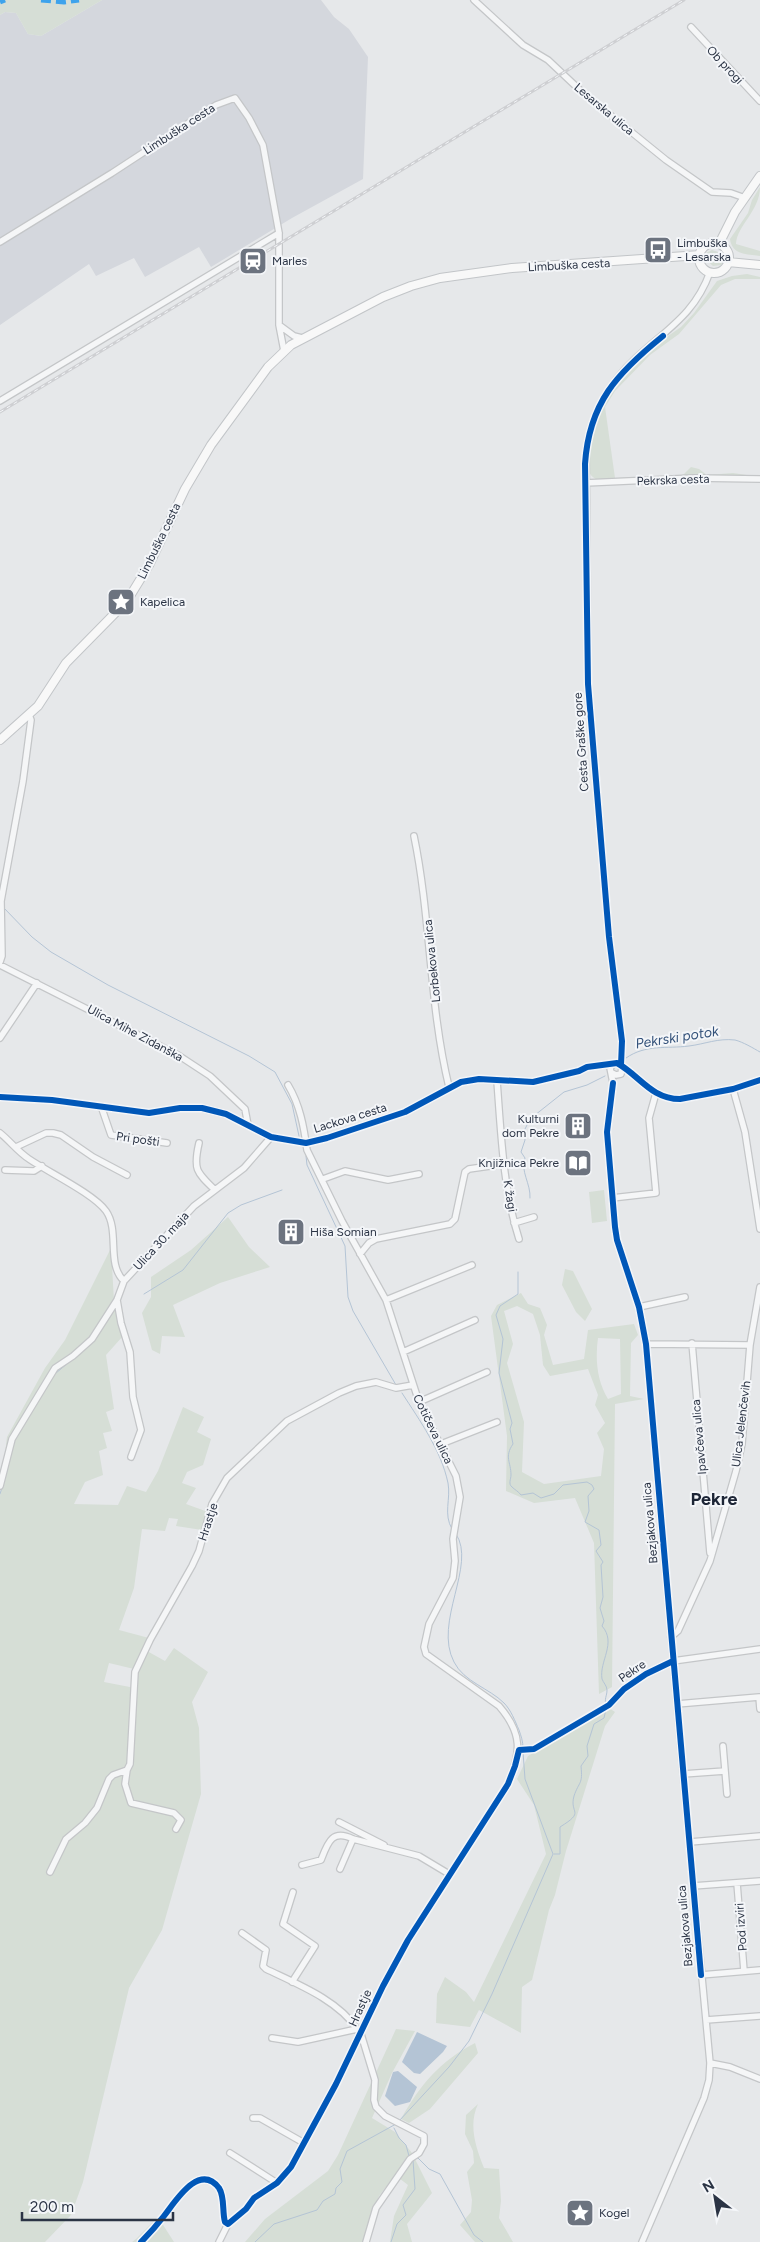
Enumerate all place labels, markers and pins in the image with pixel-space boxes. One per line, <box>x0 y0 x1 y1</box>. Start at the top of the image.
bus stop icon: Limbuška - Lesarska <box>643 235 673 265</box>
place label: Limbuška - Lesarska <box>677 236 731 264</box>
station icon: Marles <box>238 246 268 276</box>
place label: Marles <box>272 254 308 268</box>
place icon: Kapelica <box>106 587 136 617</box>
place label: Kapelica <box>140 595 185 609</box>
building icon: Kulturni dom Pekre <box>563 1111 593 1141</box>
place label: Kulturni dom Pekre <box>502 1112 559 1140</box>
library icon: Knjižnica Pekre <box>563 1148 593 1178</box>
place label: Knjižnica Pekre <box>478 1156 559 1170</box>
building icon: Hiša Somian <box>276 1217 306 1247</box>
place label: Hiša Somian <box>310 1225 377 1239</box>
place icon: Kogel <box>565 2198 595 2228</box>
place label: Kogel <box>599 2206 629 2220</box>

